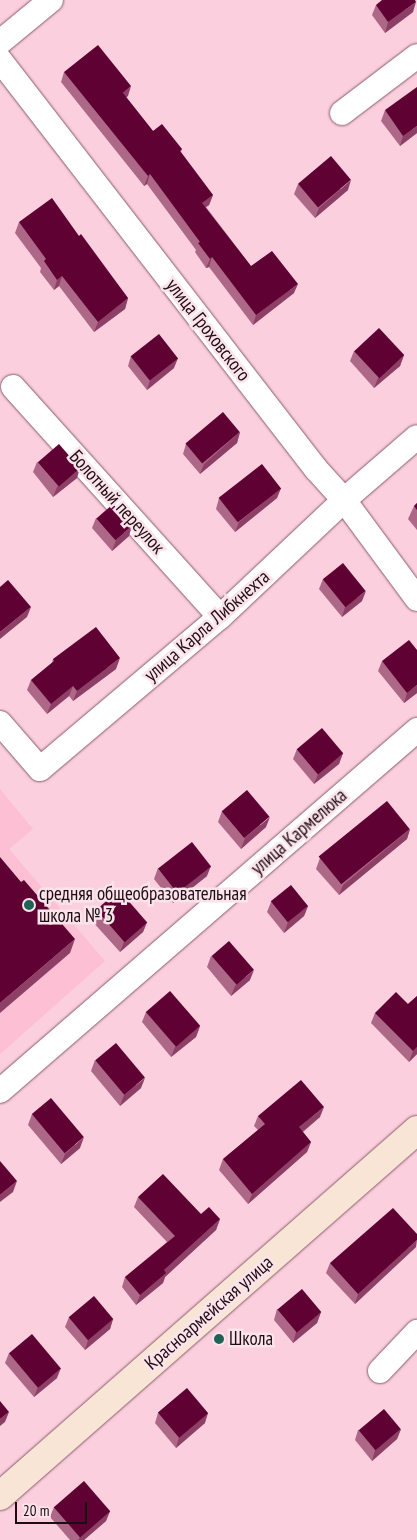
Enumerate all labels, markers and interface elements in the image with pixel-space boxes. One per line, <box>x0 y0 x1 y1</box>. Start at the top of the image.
street label: улица Гроховского <box>161 274 255 386</box>
street label: Болотный переулок <box>65 446 169 558</box>
street label: улица Карла Либкнехта <box>140 565 274 687</box>
street label: улица Кармелюка <box>246 784 352 880</box>
place label: средняя общеобразовательная школа № 3 <box>39 883 246 927</box>
marker: средняя общеобразовательная школа № 3 <box>23 899 35 911</box>
street label: Красноармейская улица <box>140 1251 278 1375</box>
place label: Школа <box>229 1328 273 1350</box>
marker: Школа <box>213 1333 225 1345</box>
scale bar <box>18 1492 90 1524</box>
text: 20 m <box>23 1501 49 1520</box>

